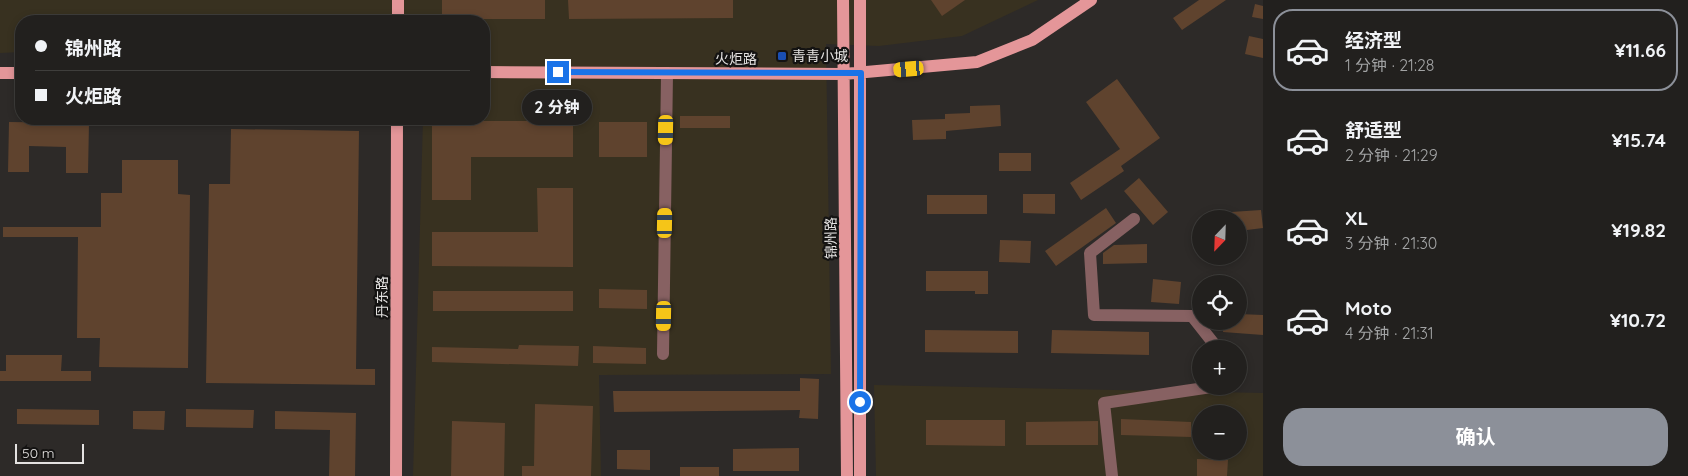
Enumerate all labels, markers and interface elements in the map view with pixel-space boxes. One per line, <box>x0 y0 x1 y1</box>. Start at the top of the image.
icon: car <box>1285 28 1330 73</box>
text: 经济型 <box>1345 28 1402 52</box>
text: 锦州路 <box>65 36 122 60</box>
text: ¥11.66 <box>1614 38 1666 62</box>
place label: 青青小城 <box>792 47 848 65</box>
street label: 火炬路 <box>715 50 757 68</box>
marker: 青青小城 <box>776 50 788 62</box>
text: 1 分钟 · 21:28 <box>1345 55 1434 75</box>
car <box>893 60 924 78</box>
route end <box>547 61 569 83</box>
text: 火炬路 <box>65 84 122 108</box>
callout: 2 分钟 <box>523 90 593 124</box>
text: 2 分钟 <box>534 97 580 117</box>
car <box>658 115 673 145</box>
icon: car <box>1285 118 1330 163</box>
text: 舒适型 <box>1345 118 1402 142</box>
text: ¥15.74 <box>1612 128 1666 152</box>
text: 2 分钟 · 21:29 <box>1345 145 1438 165</box>
text: XL <box>1345 206 1368 230</box>
car <box>657 208 672 238</box>
icon: car <box>1285 208 1330 253</box>
north arrow <box>1192 210 1248 265</box>
map controls <box>1192 210 1247 460</box>
street label: 锦州路 <box>822 217 840 259</box>
text: ¥19.82 <box>1611 218 1666 242</box>
text: 3 分钟 · 21:30 <box>1345 233 1437 253</box>
button: locate <box>1192 275 1247 330</box>
street label: 丹东路 <box>373 276 391 318</box>
text: Moto <box>1345 296 1392 320</box>
icon: car <box>1285 298 1330 343</box>
car <box>656 301 671 331</box>
text: ¥10.72 <box>1610 308 1666 332</box>
text: 4 分钟 · 21:31 <box>1345 323 1434 343</box>
button: + <box>1192 340 1247 395</box>
route start <box>849 391 871 413</box>
button: − <box>1192 405 1247 460</box>
button: 确认 <box>1283 408 1668 466</box>
scale bar <box>15 441 84 464</box>
text: 50 m <box>22 444 55 462</box>

